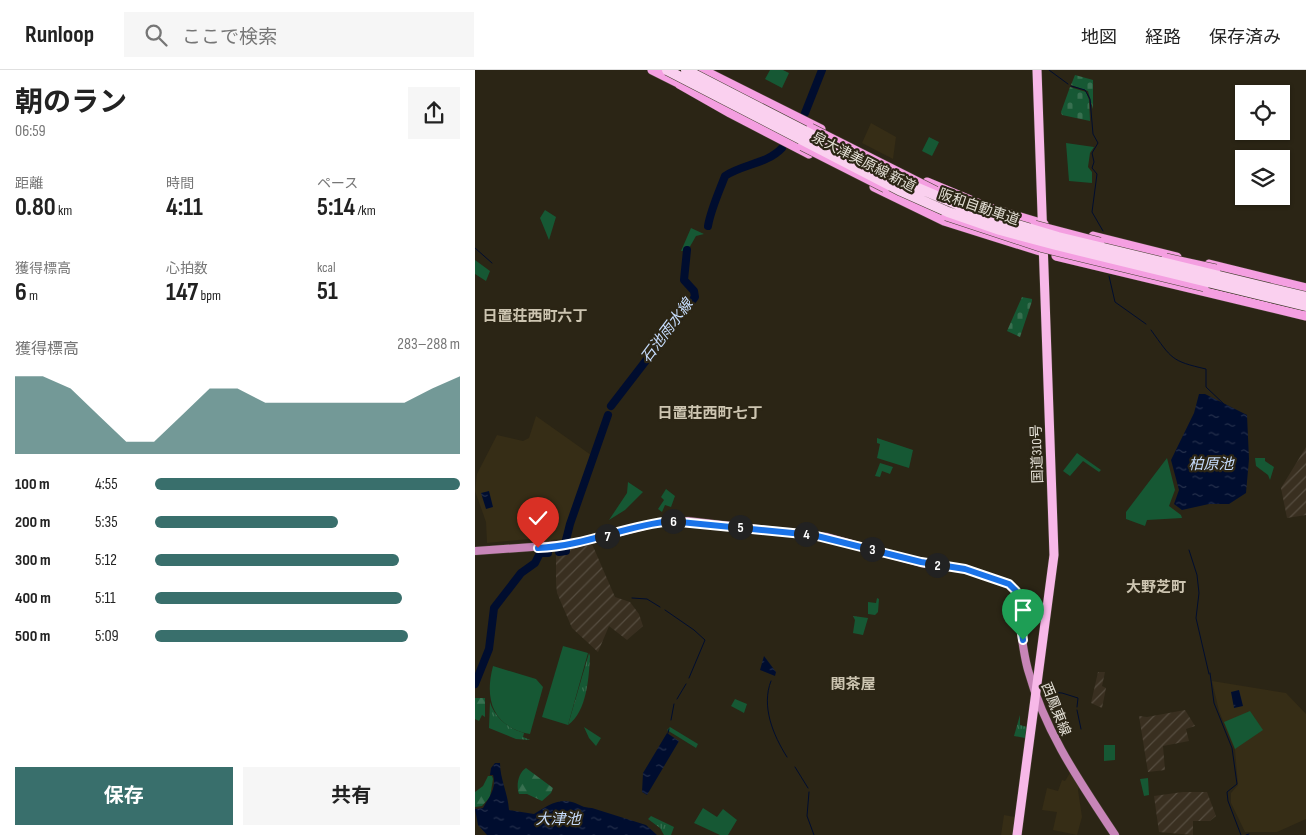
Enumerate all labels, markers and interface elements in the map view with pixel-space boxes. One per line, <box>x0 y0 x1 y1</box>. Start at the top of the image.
search box <box>124 12 474 57</box>
text: Runloop <box>25 20 94 49</box>
icon: search <box>142 21 170 49</box>
text: ここで検索 <box>182 26 277 49</box>
text: 地図 <box>1081 27 1117 48</box>
text: 経路 <box>1145 27 1181 48</box>
text: 保存済み <box>1209 27 1281 48</box>
map controls <box>1235 85 1290 205</box>
button: locate <box>1235 85 1290 140</box>
text: 朝のラン <box>15 86 127 119</box>
button: share <box>408 87 460 139</box>
text: 06:59 <box>15 122 46 141</box>
street label: 泉大津美原線 新道 <box>809 128 919 196</box>
button: layers <box>1235 150 1290 205</box>
text: 距離 <box>15 175 43 192</box>
text: 時間 <box>166 175 194 192</box>
text: ペース <box>317 175 358 192</box>
street label: 阪和自動車道 <box>937 185 1021 229</box>
text: 0.80 <box>15 192 56 223</box>
text: 4:11 <box>166 192 203 223</box>
text: 5:14 <box>317 192 355 223</box>
text: km <box>56 202 72 219</box>
text: /km <box>355 202 376 219</box>
text: kcal <box>317 259 336 276</box>
text: 獲得標高 <box>15 260 71 277</box>
text: 心拍数 <box>166 260 208 277</box>
text: 51 <box>317 276 338 307</box>
text: 6 <box>15 277 27 308</box>
text: 147 <box>166 277 198 308</box>
text: m <box>27 287 38 304</box>
text: bpm <box>198 287 221 304</box>
water label: 石池雨水線 <box>637 294 698 367</box>
district label: 日置荘西町六丁 <box>482 307 588 326</box>
text: 283–288 m <box>397 335 460 354</box>
text: 獲得標高 <box>15 340 79 359</box>
district label: 日置荘西町七丁 <box>657 404 763 423</box>
street label: 国道310号 <box>1027 424 1047 484</box>
water label: 柏原池 <box>1188 455 1235 474</box>
text: 100 m <box>15 475 50 494</box>
text: 4:55 <box>95 475 118 494</box>
pin <box>517 497 559 548</box>
icon: check <box>524 504 552 532</box>
pin: 6 <box>661 508 685 534</box>
text: 200 m <box>15 513 50 532</box>
text: 5:35 <box>95 513 118 532</box>
text: 6 <box>670 513 677 530</box>
pin: 5 <box>727 514 753 540</box>
text: 5 <box>737 519 744 536</box>
pin: 4 <box>793 522 819 546</box>
pin: 7 <box>595 524 619 548</box>
text: 4 <box>803 526 810 543</box>
text: 7 <box>604 528 611 545</box>
pin: 3 <box>859 536 885 562</box>
text: 3 <box>869 541 876 558</box>
text: 300 m <box>15 551 51 570</box>
text: 5:12 <box>95 551 117 570</box>
pin: 2 <box>925 552 949 578</box>
text: 2 <box>934 557 941 574</box>
district label: 大野芝町 <box>1126 578 1186 597</box>
text: 400 m <box>15 589 51 608</box>
text: 5:11 <box>95 589 116 608</box>
pin <box>1002 589 1044 640</box>
icon: arrive <box>1009 596 1037 624</box>
text: 500 m <box>15 627 50 646</box>
text: 5:09 <box>95 627 119 646</box>
district label: 関茶屋 <box>830 675 876 694</box>
street label: 西鳳東線 <box>1038 680 1074 738</box>
button: 保存 <box>15 767 233 825</box>
button: 共有 <box>243 767 460 825</box>
water label: 大津池 <box>535 810 582 829</box>

